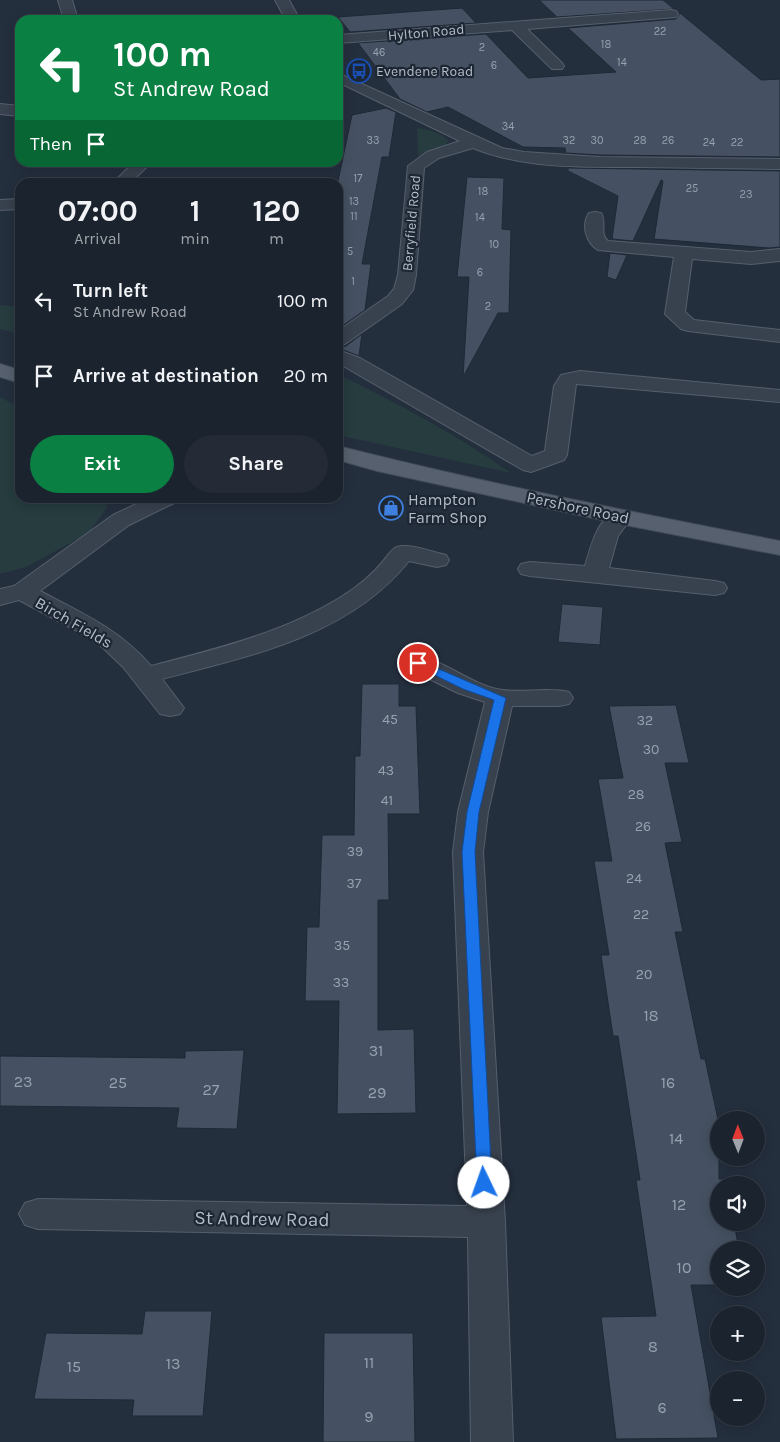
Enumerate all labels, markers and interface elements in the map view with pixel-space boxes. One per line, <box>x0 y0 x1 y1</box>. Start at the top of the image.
street label: Hylton Road <box>387 21 465 44</box>
house number: 22 <box>654 25 666 38</box>
text: 100 m <box>113 34 212 75</box>
icon: left <box>30 35 95 100</box>
house number: 18 <box>601 38 611 51</box>
house number: 2 <box>479 41 485 54</box>
house number: 46 <box>373 46 385 59</box>
house number: 14 <box>617 56 627 69</box>
bus stop icon: Evendene Road <box>346 58 372 84</box>
house number: 6 <box>491 59 497 72</box>
place label: Evendene Road <box>376 63 473 80</box>
text: St Andrew Road <box>113 76 270 102</box>
house number: 34 <box>502 120 514 133</box>
icon: arrive <box>82 130 110 158</box>
text: Then <box>30 133 72 155</box>
house number: 33 <box>367 134 380 147</box>
house number: 32 <box>563 134 575 147</box>
house number: 30 <box>590 134 604 147</box>
house number: 28 <box>633 134 647 147</box>
house number: 26 <box>662 134 674 147</box>
house number: 24 <box>703 136 715 149</box>
house number: 22 <box>731 136 743 149</box>
house number: 17 <box>354 172 362 185</box>
street label: Berryfield Road <box>399 174 424 272</box>
house number: 25 <box>686 182 698 195</box>
house number: 18 <box>478 185 488 198</box>
house number: 23 <box>740 188 752 201</box>
text: 07:00 <box>58 193 138 229</box>
text: 1 <box>190 193 200 229</box>
text: 120 <box>252 193 300 229</box>
house number: 13 <box>349 195 359 208</box>
house number: 11 <box>350 210 358 223</box>
house number: 14 <box>475 211 485 224</box>
text: Arrival <box>74 229 121 248</box>
text: min <box>180 229 210 248</box>
text: m <box>269 229 284 248</box>
house number: 10 <box>489 238 499 251</box>
house number: 5 <box>347 245 353 258</box>
house number: 6 <box>477 266 483 279</box>
house number: 1 <box>351 275 355 288</box>
text: Turn left <box>73 280 148 302</box>
icon: left <box>30 287 58 315</box>
text: 100 m <box>277 290 328 312</box>
house number: 2 <box>485 300 491 313</box>
text: St Andrew Road <box>73 302 187 321</box>
icon: arrive <box>30 362 58 390</box>
text: Arrive at destination <box>73 365 259 387</box>
text: 20 m <box>283 365 328 387</box>
button: Exit <box>30 435 174 493</box>
button: Share <box>184 435 328 493</box>
street label: Pershore Road <box>525 487 631 528</box>
place label: Hampton Farm Shop <box>408 490 487 527</box>
shop icon: Hampton Farm Shop <box>378 495 404 521</box>
street label: Birch Fields <box>32 593 116 652</box>
pin <box>397 642 439 684</box>
icon: arrive <box>404 649 432 677</box>
house number: 45 <box>382 711 398 728</box>
house number: 32 <box>637 712 653 729</box>
house number: 30 <box>643 741 659 758</box>
house number: 43 <box>378 762 394 779</box>
house number: 28 <box>628 786 644 803</box>
house number: 41 <box>381 792 393 809</box>
house number: 26 <box>635 818 651 835</box>
house number: 39 <box>347 843 363 860</box>
house number: 24 <box>626 870 642 887</box>
house number: 37 <box>347 875 362 892</box>
house number: 22 <box>633 906 649 923</box>
house number: 35 <box>334 937 350 954</box>
house number: 20 <box>636 966 652 983</box>
house number: 33 <box>333 974 349 991</box>
house number: 18 <box>643 1006 659 1025</box>
house number: 31 <box>369 1041 383 1060</box>
house number: 23 <box>14 1072 32 1091</box>
house number: 25 <box>109 1073 127 1092</box>
house number: 16 <box>661 1073 675 1092</box>
house number: 27 <box>203 1080 220 1099</box>
house number: 29 <box>368 1083 386 1102</box>
north arrow <box>710 1111 765 1166</box>
map controls <box>710 1111 765 1426</box>
house number: 14 <box>669 1129 683 1148</box>
position arrow <box>457 1156 509 1208</box>
button: sound <box>710 1176 765 1231</box>
house number: 12 <box>672 1195 686 1214</box>
street label: St Andrew Road <box>194 1207 330 1231</box>
button: layers <box>710 1241 765 1296</box>
house number: 10 <box>677 1258 691 1277</box>
button: + <box>710 1306 765 1361</box>
house number: 8 <box>648 1337 658 1356</box>
house number: 11 <box>364 1353 374 1372</box>
house number: 13 <box>166 1354 180 1373</box>
house number: 15 <box>67 1357 81 1376</box>
button: − <box>710 1371 765 1426</box>
house number: 6 <box>657 1398 667 1417</box>
house number: 9 <box>364 1407 374 1426</box>

